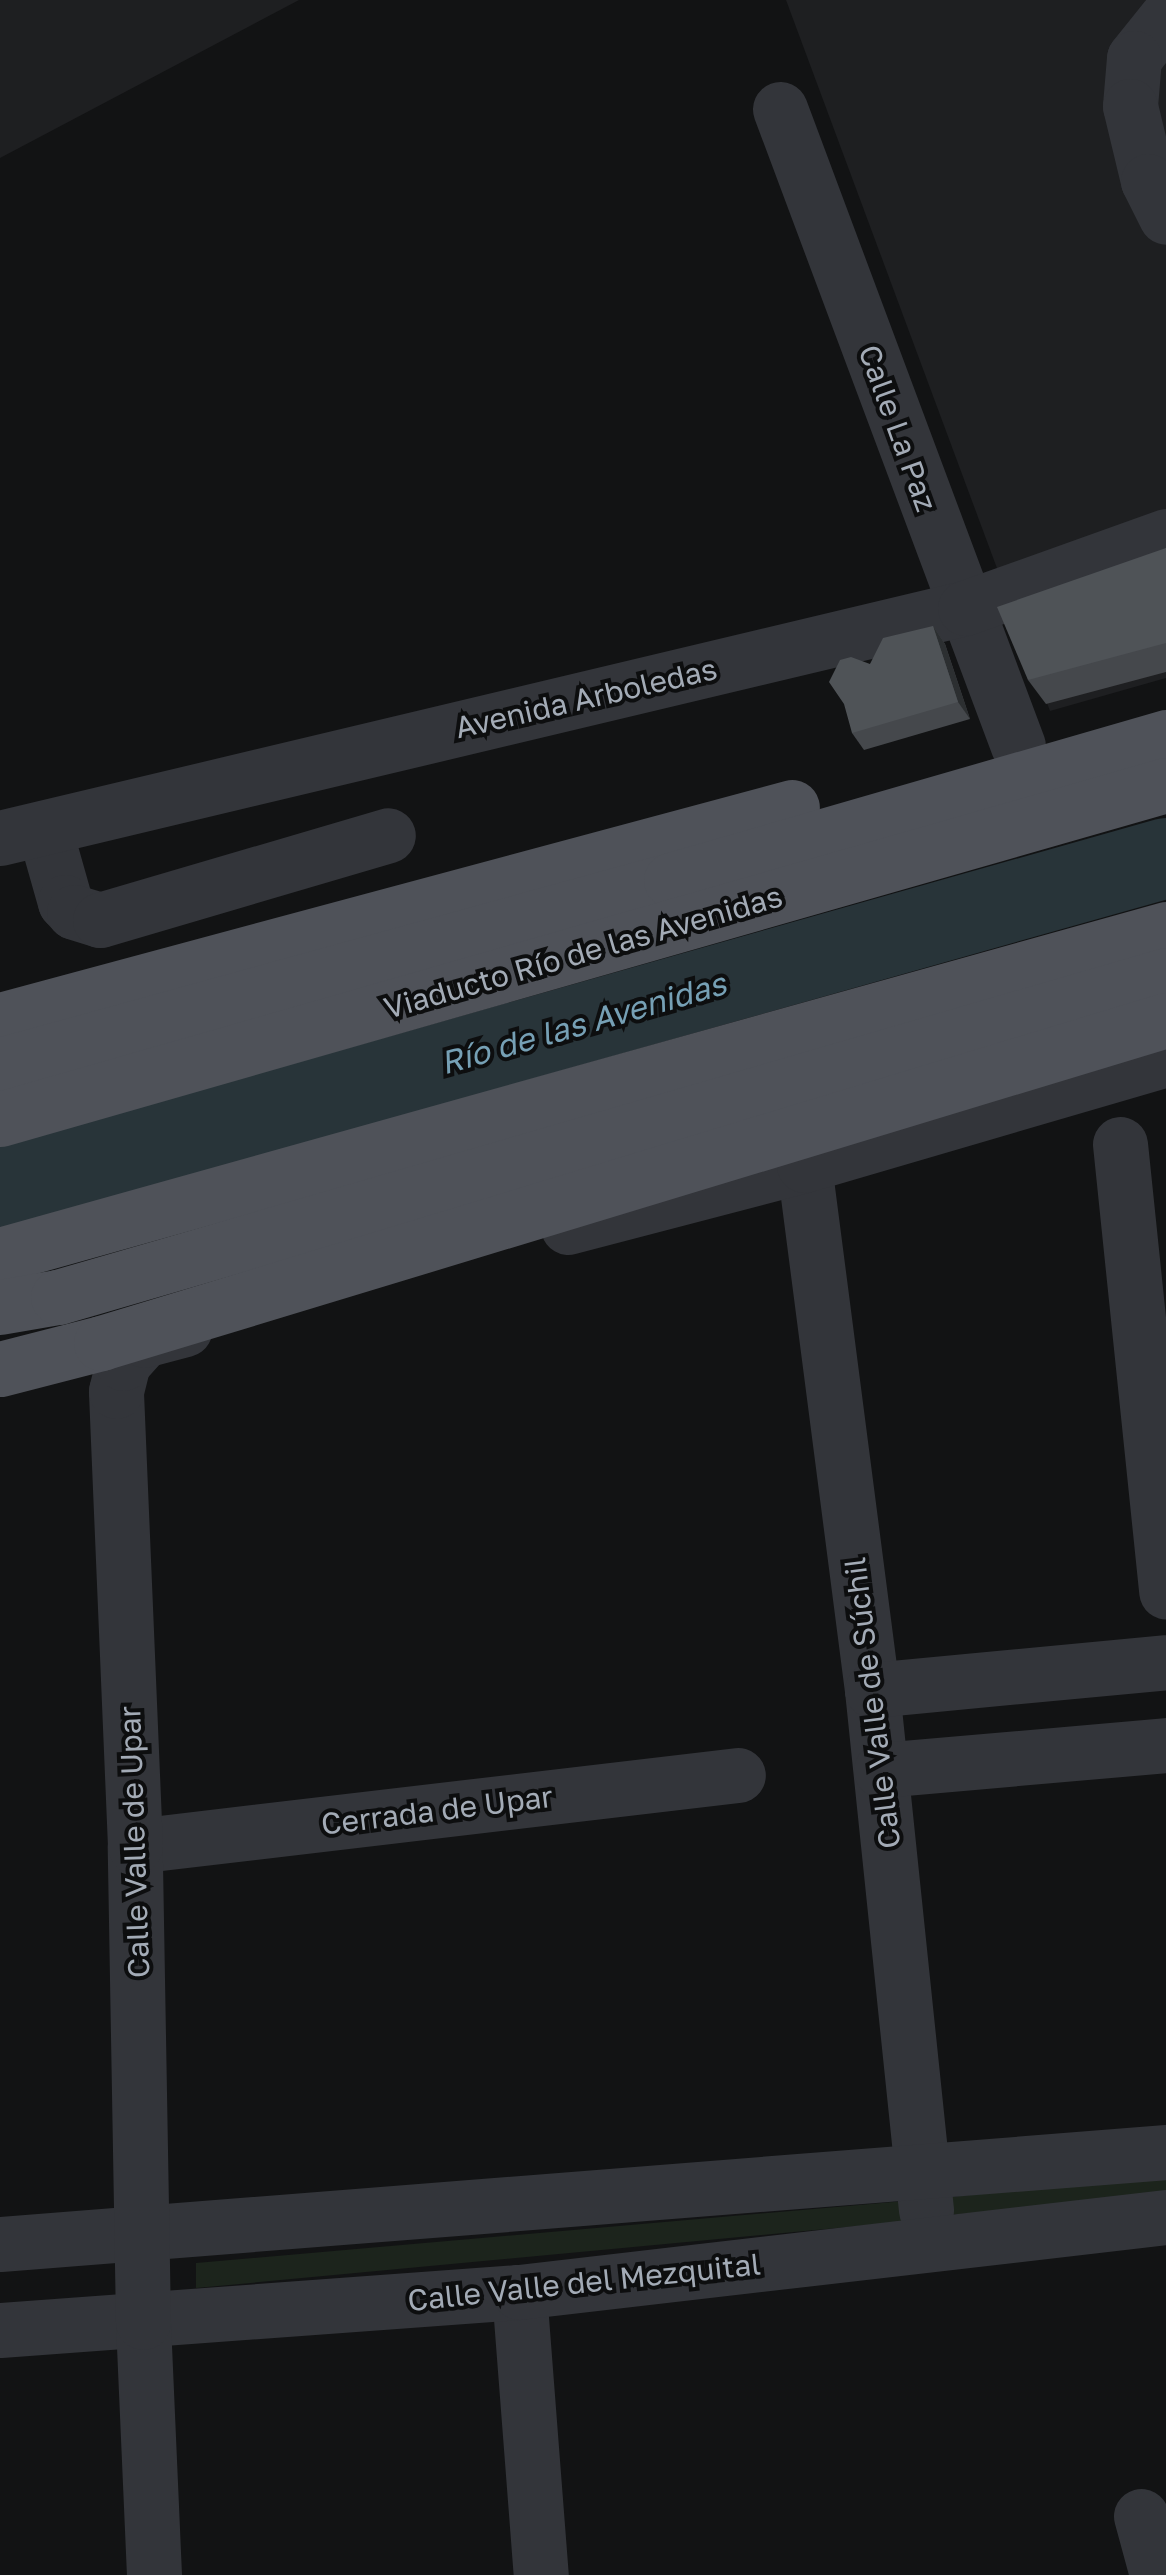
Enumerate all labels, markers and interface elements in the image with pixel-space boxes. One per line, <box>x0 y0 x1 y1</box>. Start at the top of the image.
street label: Calle La Paz <box>851 340 945 516</box>
street label: Avenida Arboledas <box>452 650 720 746</box>
street label: Viaducto Río de las Avenidas <box>380 878 786 1026</box>
water label: Río de las Avenidas <box>436 964 730 1082</box>
street label: Calle Valle de Súchil <box>836 1555 908 1851</box>
street label: Calle Valle de Upar <box>111 1705 157 1979</box>
street label: Cerrada de Upar <box>319 1778 555 1842</box>
street label: Calle Valle del Mezquital <box>406 2246 762 2318</box>

